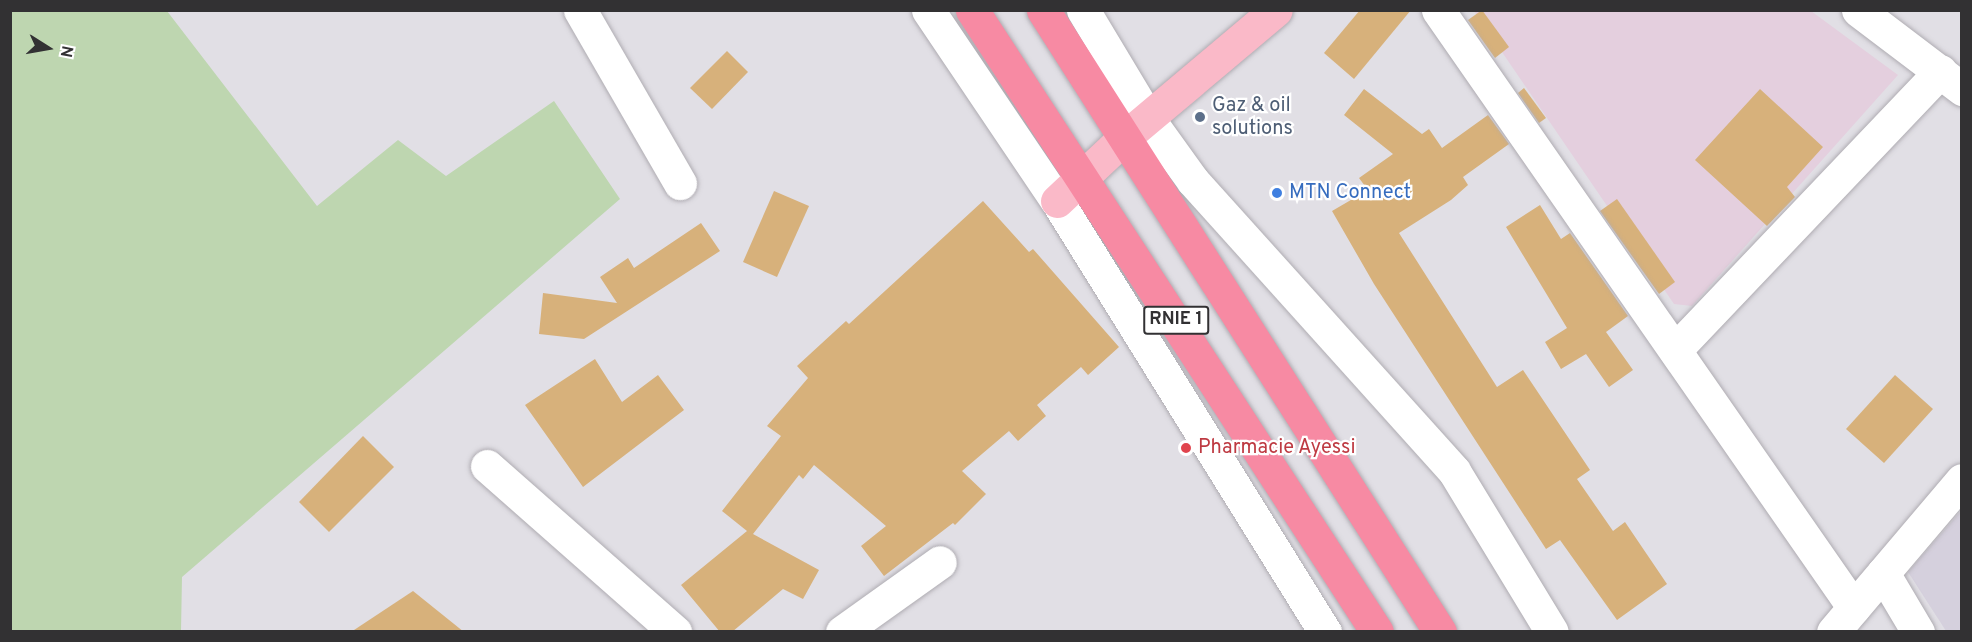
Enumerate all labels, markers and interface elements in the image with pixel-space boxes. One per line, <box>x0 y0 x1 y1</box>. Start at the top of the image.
north arrow <box>18 18 78 78</box>
text: N <box>55 44 77 59</box>
place label: Gaz & oil solutions <box>1212 94 1293 141</box>
marker: Gaz & oil solutions <box>1193 110 1207 124</box>
place label: MTN Connect <box>1289 181 1411 205</box>
marker: MTN Connect <box>1270 186 1284 200</box>
road number: RNIE 1 <box>1143 305 1209 335</box>
place label: Pharmacie Ayessi <box>1198 436 1356 460</box>
marker: Pharmacie Ayessi <box>1179 441 1193 455</box>

